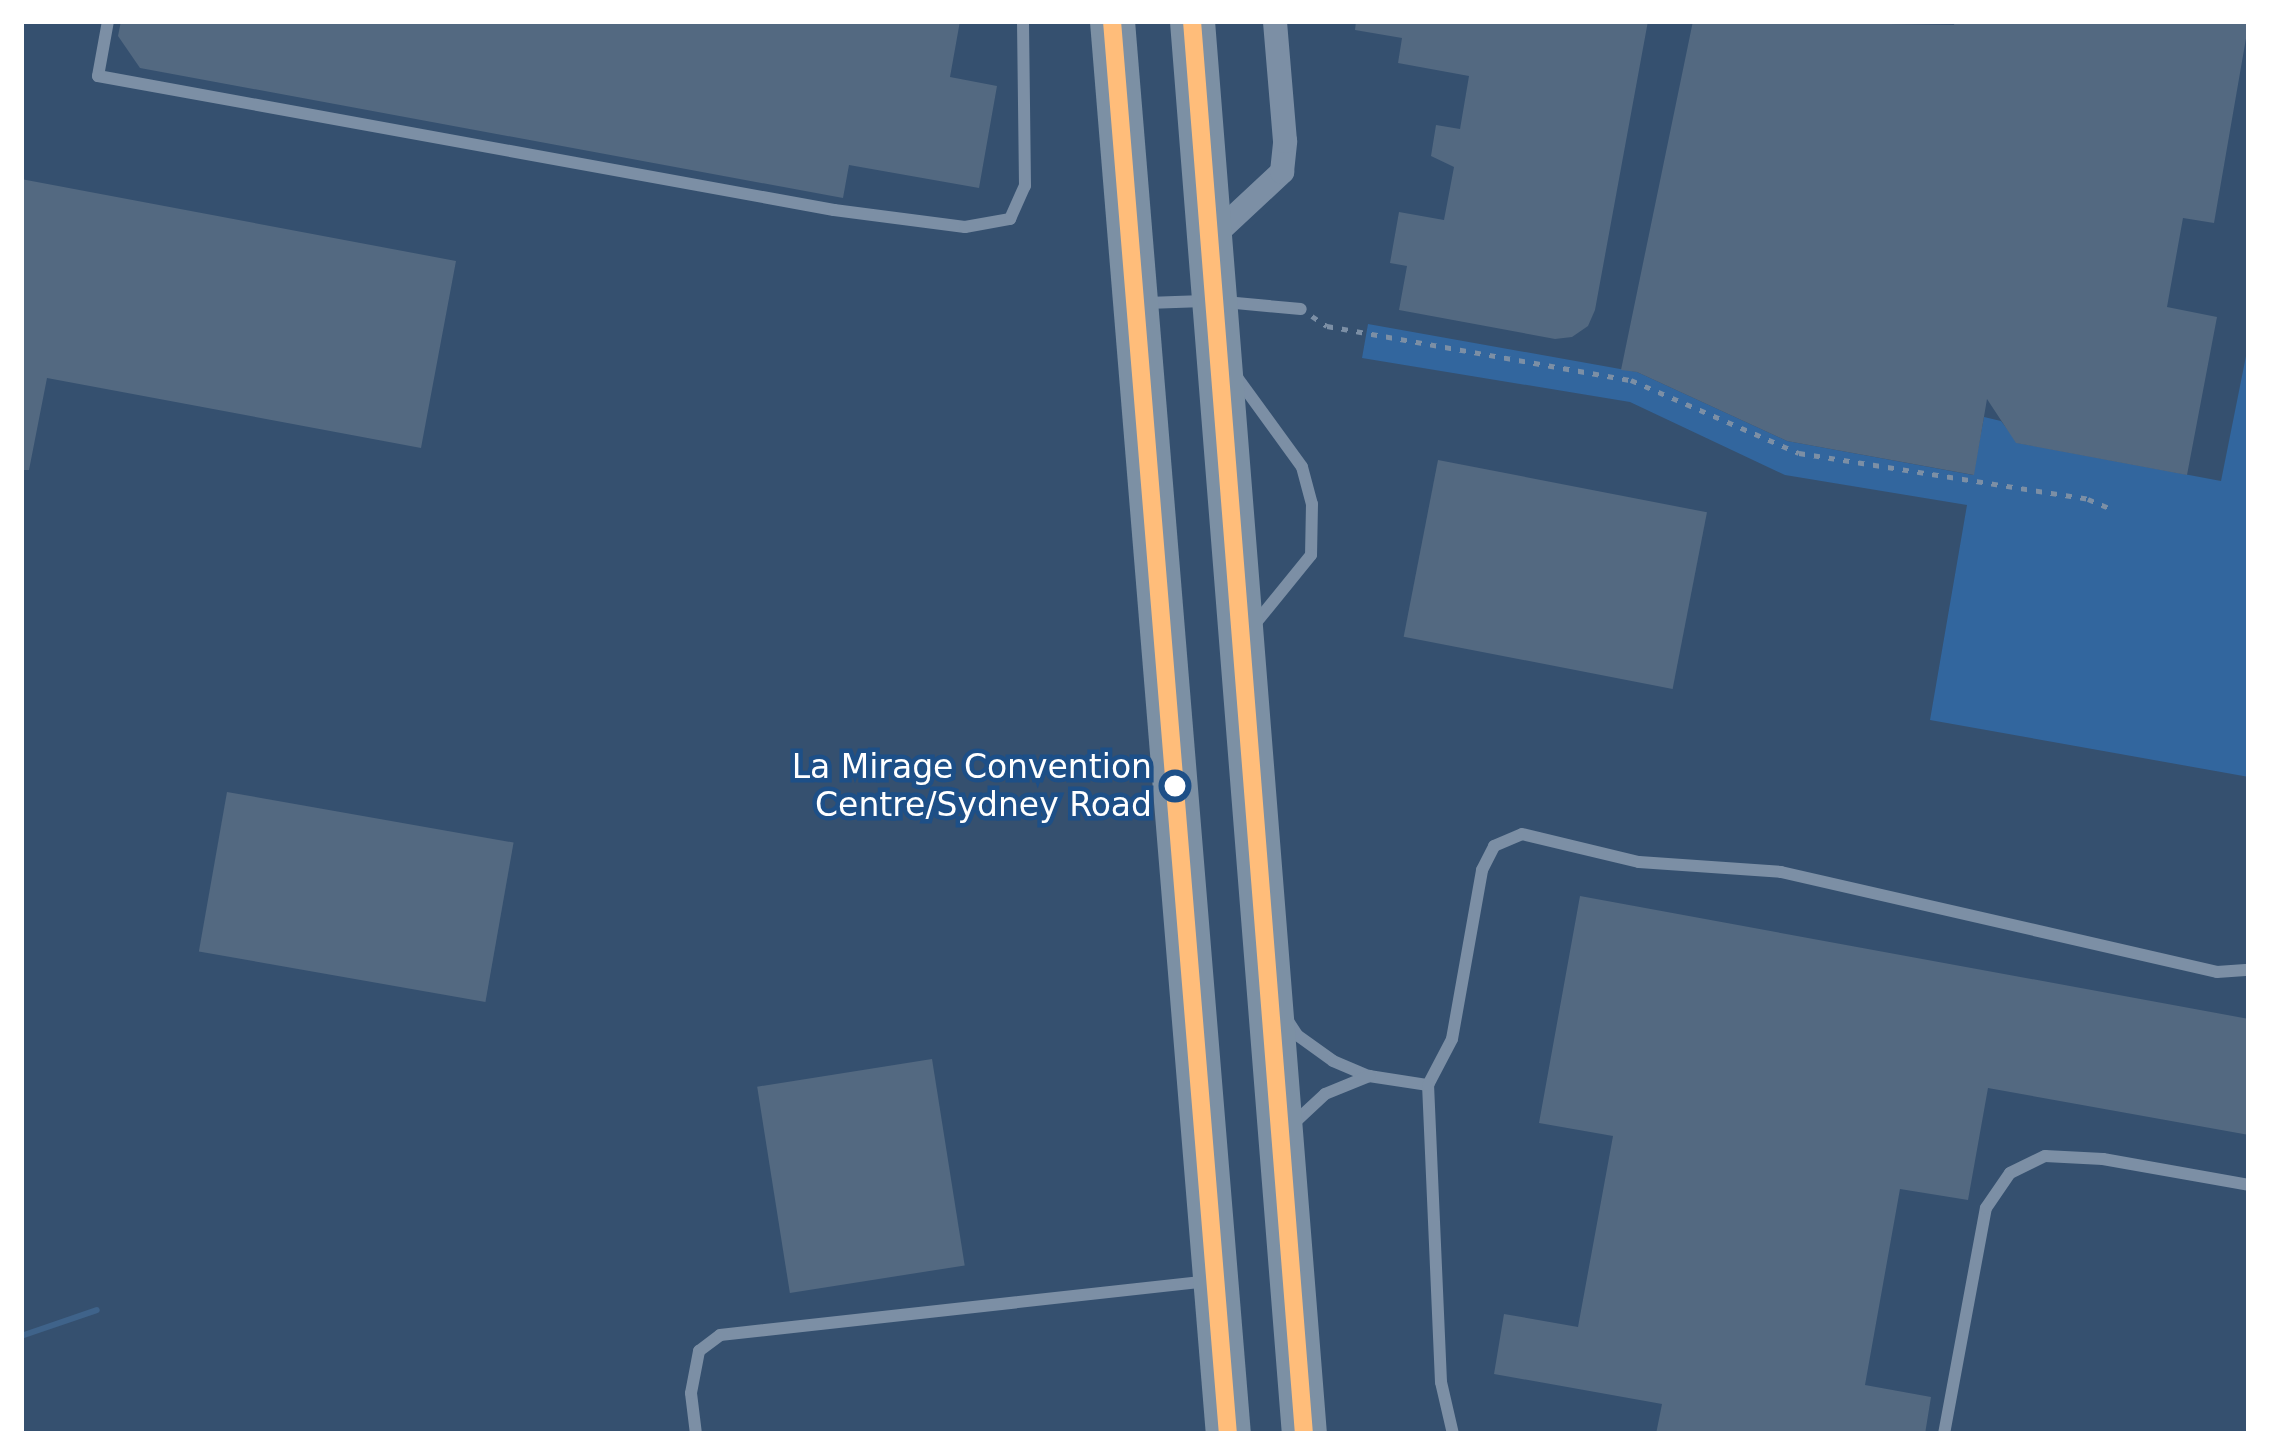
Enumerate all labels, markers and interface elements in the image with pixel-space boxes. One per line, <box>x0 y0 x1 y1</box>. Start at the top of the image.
place label: La Mirage Convention Centre/Sydney Road <box>792 747 1152 825</box>
marker: La Mirage Convention Centre/Sydney Road <box>1164 775 1186 797</box>

